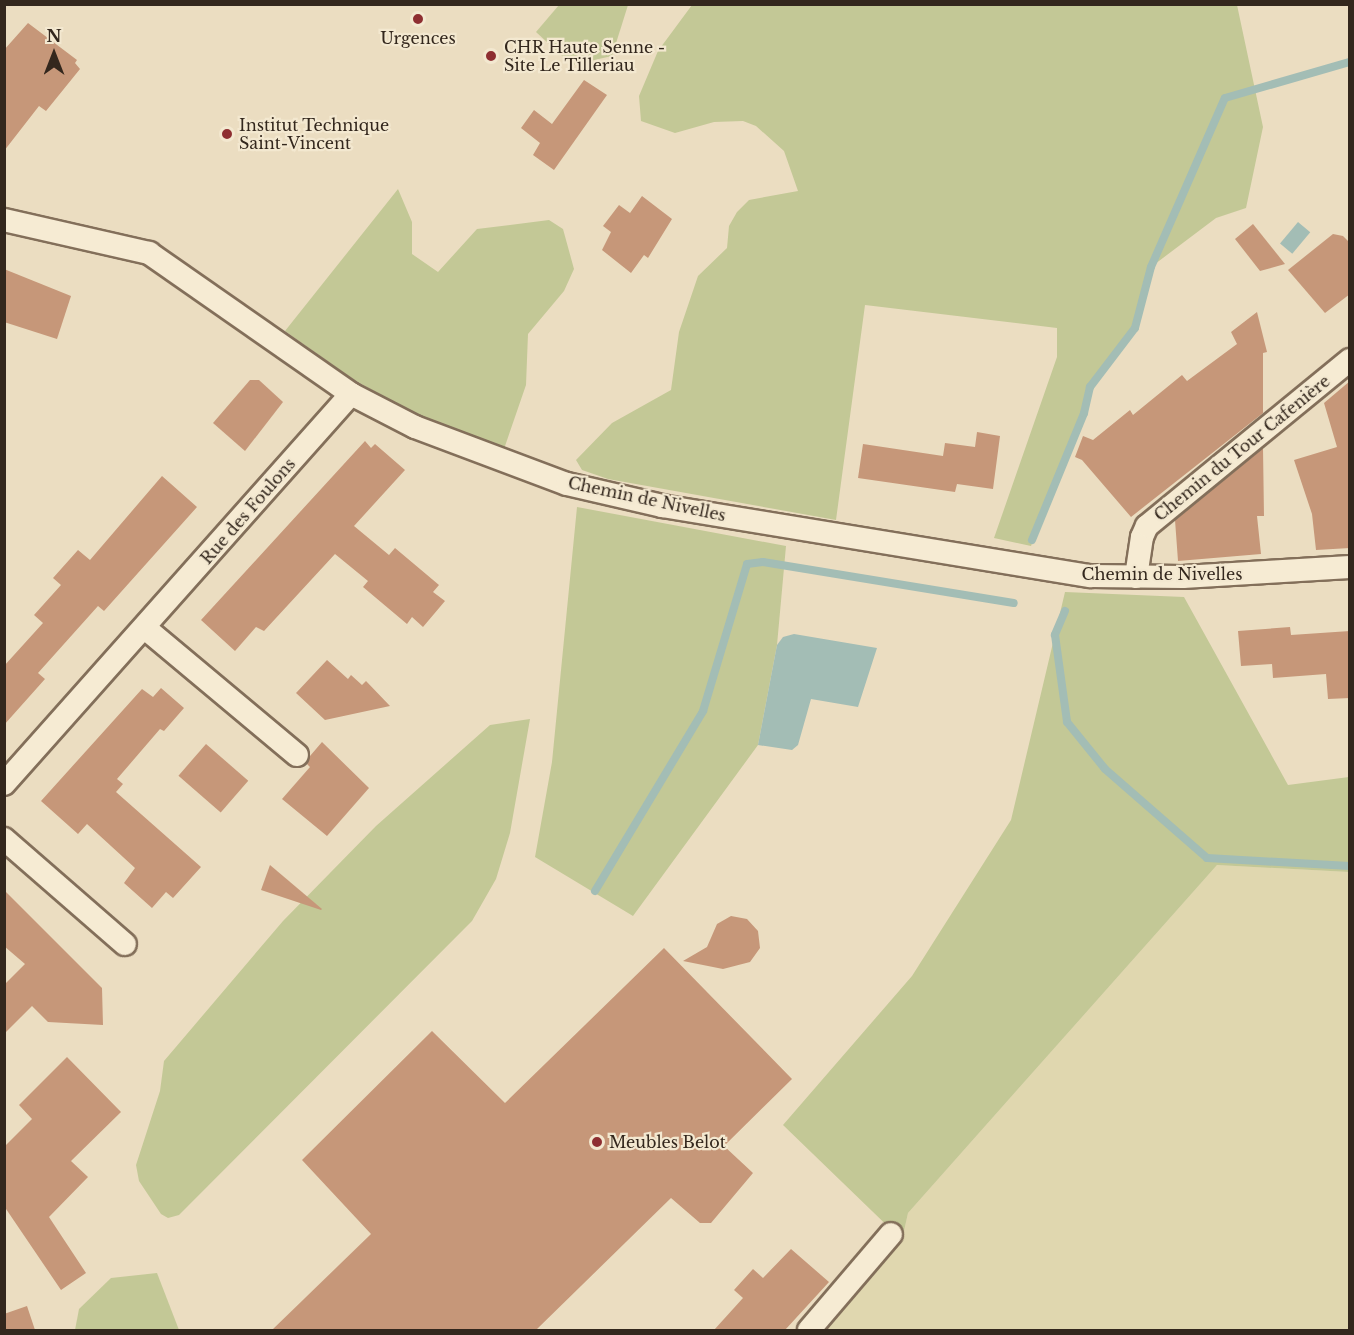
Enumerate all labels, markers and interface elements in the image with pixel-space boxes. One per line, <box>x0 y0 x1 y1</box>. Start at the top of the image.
marker: Urgences <box>411 12 425 26</box>
north arrow <box>24 24 84 84</box>
text: N <box>46 26 62 46</box>
place label: Urgences <box>380 28 456 48</box>
place label: CHR Haute Senne - Site Le Tilleriau <box>504 37 666 75</box>
marker: CHR Haute Senne - Site Le Tilleriau <box>482 47 500 65</box>
place label: Institut Technique Saint-Vincent <box>239 115 390 153</box>
marker: Institut Technique Saint-Vincent <box>220 127 234 141</box>
street label: Chemin du Tour Cafenière <box>1150 371 1334 525</box>
street label: Rue des Foulons <box>197 454 299 568</box>
street label: Chemin de Nivelles <box>566 473 728 525</box>
street label: Chemin de Nivelles <box>1082 564 1242 584</box>
place label: Meubles Belot <box>609 1132 726 1152</box>
marker: Meubles Belot <box>590 1135 604 1149</box>

